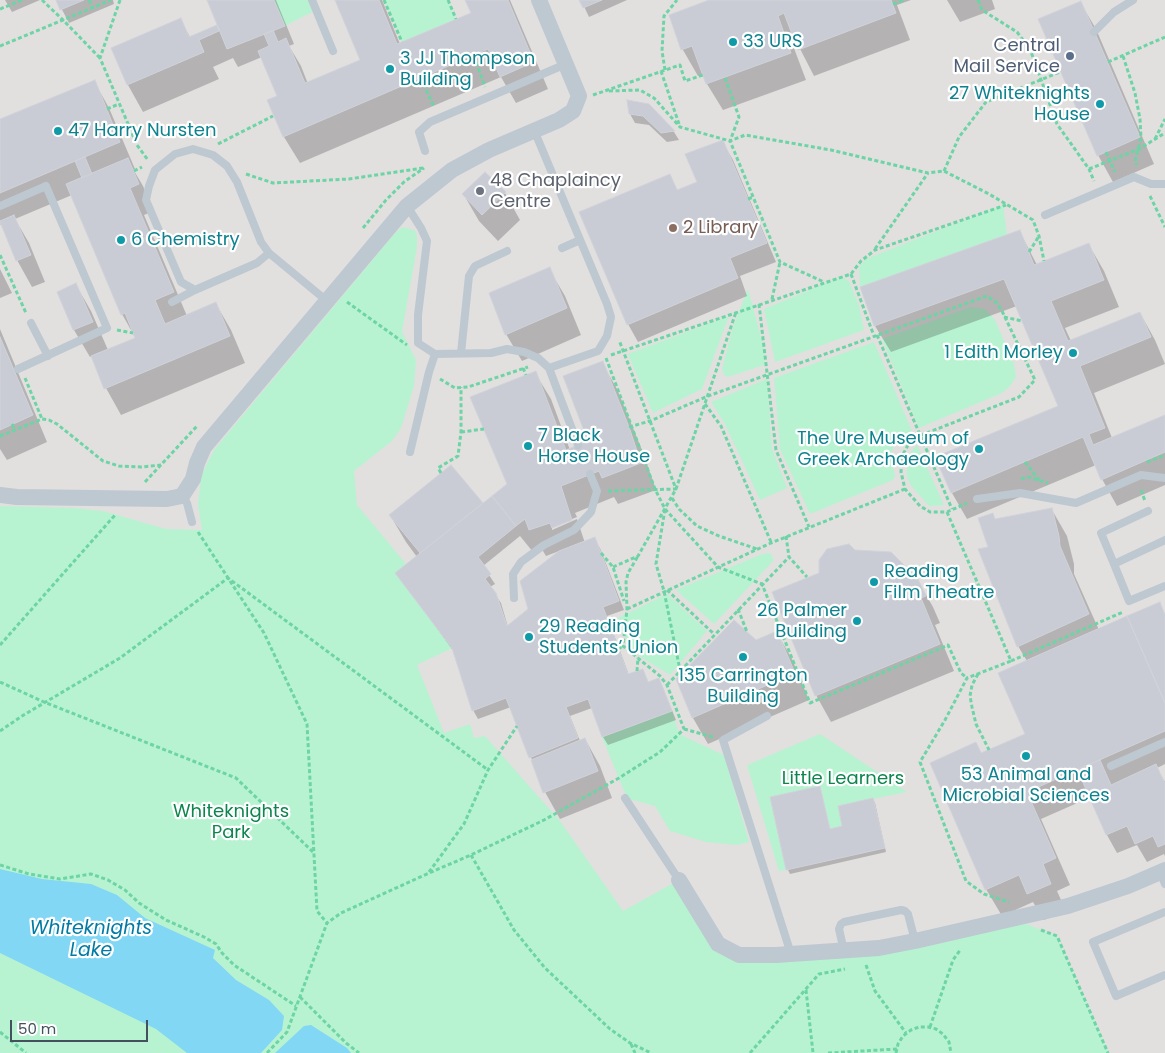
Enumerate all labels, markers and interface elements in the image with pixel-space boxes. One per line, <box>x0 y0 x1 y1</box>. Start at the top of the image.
place label: 33 URS <box>743 31 803 53</box>
place label: Central Mail Service <box>954 35 1060 78</box>
marker: 33 URS <box>727 36 739 48</box>
place label: 3 JJ Thompson Building <box>400 48 535 90</box>
marker: Central Mail Service <box>1064 50 1076 62</box>
marker: 3 JJ Thompson Building <box>384 63 396 75</box>
place label: 27 Whiteknights House <box>949 83 1090 126</box>
marker: 27 Whiteknights House <box>1094 98 1106 110</box>
place label: 47 Harry Nursten <box>68 120 216 142</box>
marker: 47 Harry Nursten <box>52 125 64 137</box>
place label: 48 Chaplaincy Centre <box>490 170 621 212</box>
marker: 48 Chaplaincy Centre <box>474 185 486 197</box>
place label: 2 Library <box>683 217 758 239</box>
marker: 2 Library <box>667 222 679 234</box>
place label: 6 Chemistry <box>131 229 240 251</box>
marker: 6 Chemistry <box>115 234 127 246</box>
place label: 1 Edith Morley <box>944 342 1063 364</box>
marker: 1 Edith Morley <box>1067 347 1079 359</box>
place label: 7 Black Horse House <box>538 425 650 468</box>
place label: The Ure Museum of Greek Archaeology <box>797 428 969 470</box>
marker: 7 Black Horse House <box>522 440 534 452</box>
marker: The Ure Museum of Greek Archaeology <box>973 443 985 455</box>
place label: Reading Film Theatre <box>884 561 994 604</box>
marker: Reading Film Theatre <box>868 576 880 588</box>
place label: 26 Palmer Building <box>757 600 847 642</box>
marker: 26 Palmer Building <box>851 615 863 627</box>
place label: 29 Reading Students’ Union <box>539 616 678 659</box>
marker: 29 Reading Students’ Union <box>523 631 535 643</box>
marker: 135 Carrington Building <box>737 651 749 663</box>
place label: 135 Carrington Building <box>678 665 808 708</box>
marker: 53 Animal and Microbial Sciences <box>1020 750 1032 762</box>
place label: 53 Animal and Microbial Sciences <box>942 764 1110 806</box>
park label: Little Learners <box>782 768 904 790</box>
park label: Whiteknights Park <box>173 801 289 844</box>
water label: Whiteknights Lake <box>30 918 152 962</box>
scale bar <box>12 1010 150 1042</box>
text: 50 m <box>18 1018 56 1039</box>

